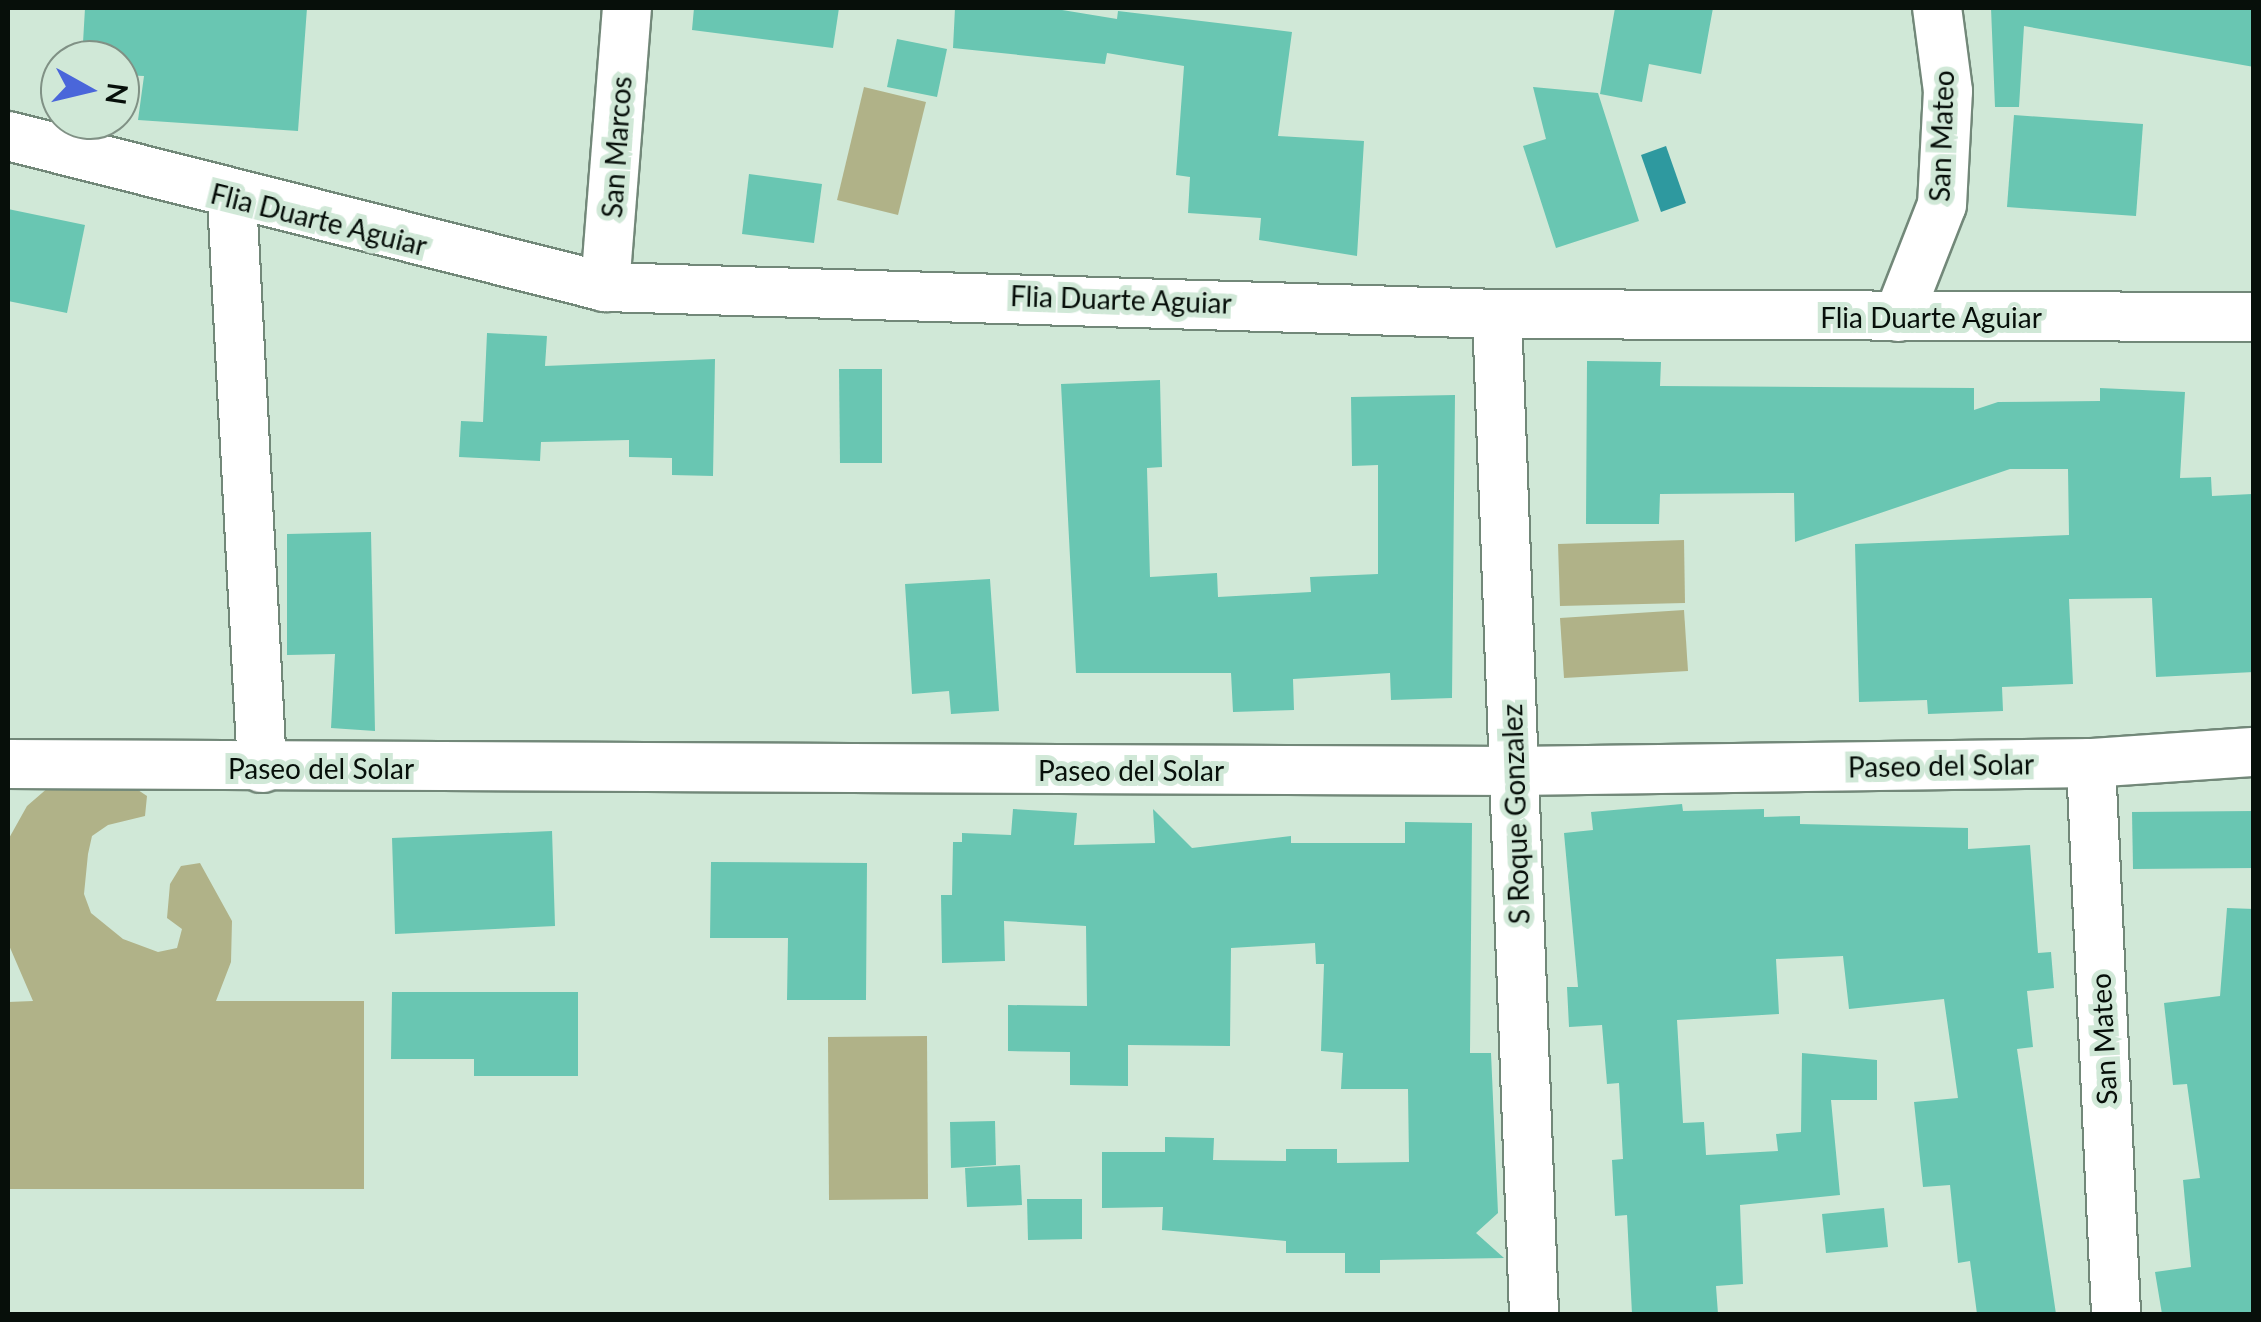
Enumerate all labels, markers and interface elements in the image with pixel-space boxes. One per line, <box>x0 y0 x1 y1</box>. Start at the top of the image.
north arrow <box>40 40 140 140</box>
street label: San Mateo <box>1922 70 1960 202</box>
street label: San Marcos <box>594 75 638 219</box>
text: N <box>99 81 136 107</box>
street label: Flia Duarte Aguiar <box>207 176 431 262</box>
street label: Flia Duarte Aguiar <box>1009 278 1233 320</box>
street label: Flia Duarte Aguiar <box>1820 300 2042 334</box>
street label: S Roque Gonzalez <box>1494 703 1536 925</box>
street label: Paseo del Solar <box>1848 747 2034 783</box>
street label: Paseo del Solar <box>228 751 414 785</box>
street label: Paseo del Solar <box>1038 753 1224 787</box>
street label: San Mateo <box>2083 972 2123 1106</box>

